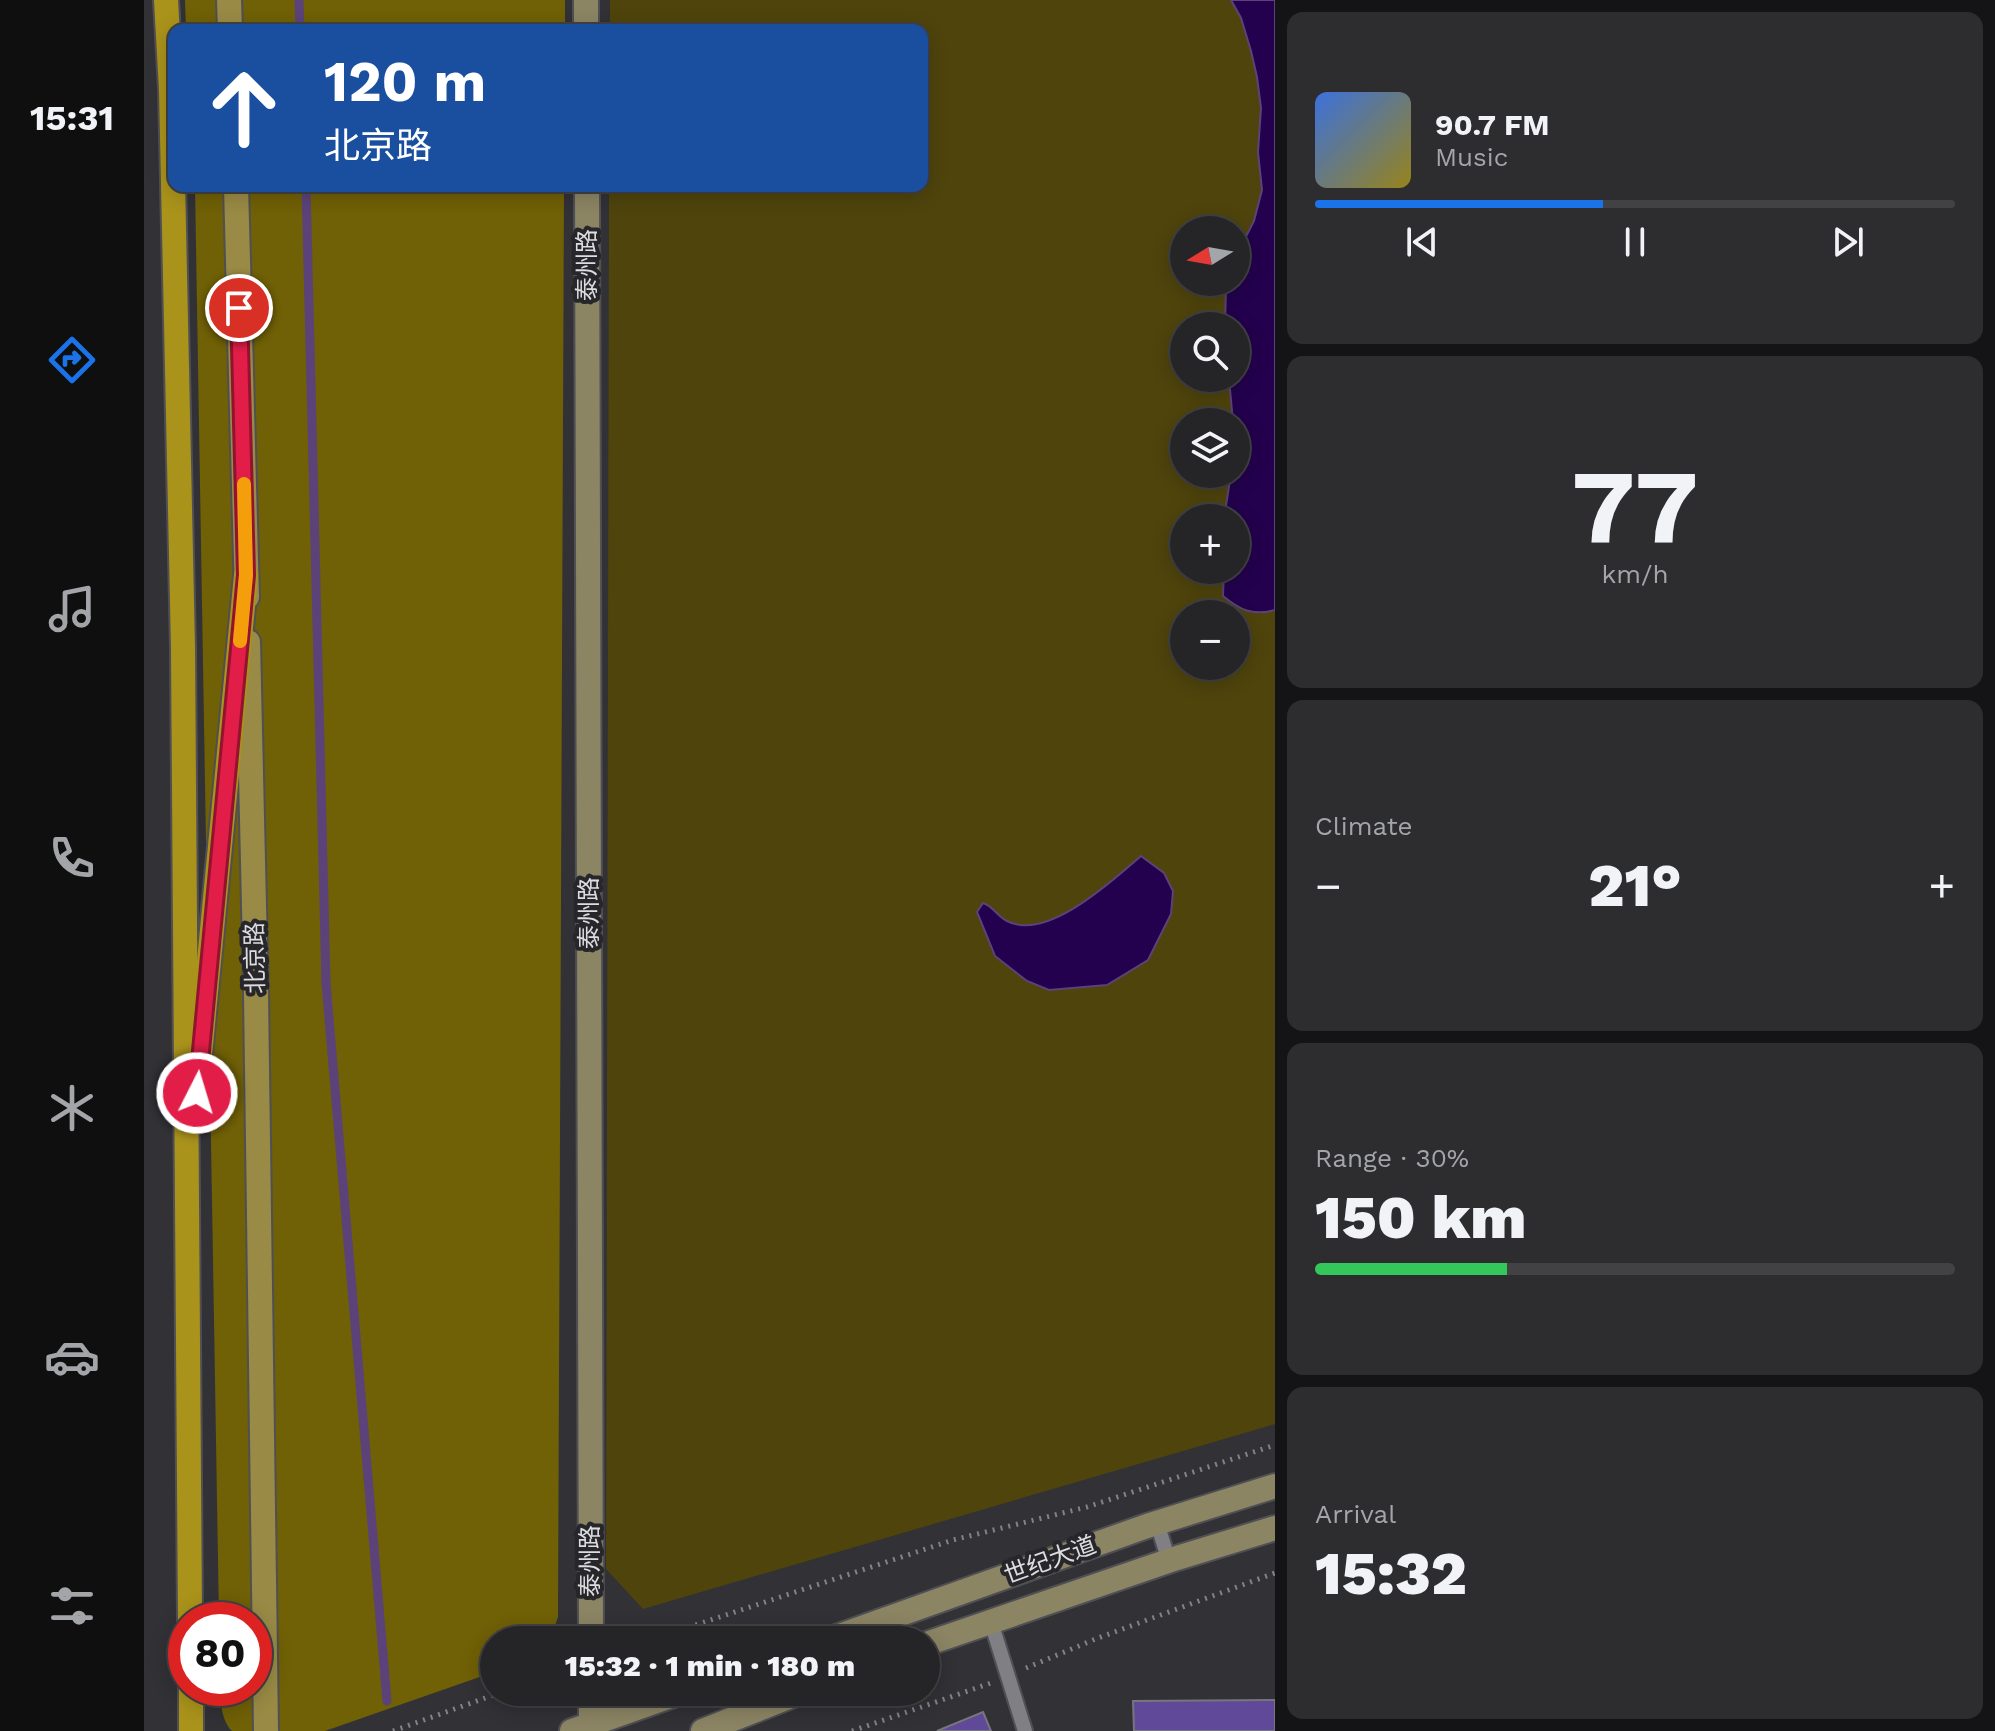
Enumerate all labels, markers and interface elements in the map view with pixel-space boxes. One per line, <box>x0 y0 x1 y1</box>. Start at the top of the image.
text: 120 m <box>324 49 486 115</box>
icon: ahead <box>192 56 296 160</box>
text: 15:31 <box>30 97 114 139</box>
text: 90.7 FM <box>1435 107 1550 142</box>
text: 北京路 <box>324 125 432 167</box>
text: Music <box>1435 142 1508 172</box>
north arrow <box>1170 216 1250 296</box>
map controls <box>1170 216 1250 680</box>
icon: previous <box>1400 220 1444 264</box>
icon: pause <box>1613 220 1657 264</box>
icon: next <box>1826 220 1870 264</box>
street label: 泰州路 <box>573 229 601 301</box>
pin <box>205 274 273 342</box>
icon: arrive <box>217 286 261 330</box>
button: search <box>1170 312 1250 392</box>
icon: directions <box>44 332 100 388</box>
button: layers <box>1170 408 1250 488</box>
text: 77 <box>1572 446 1698 568</box>
button: + <box>1170 504 1250 584</box>
text: km/h <box>1602 559 1668 589</box>
icon: music <box>44 581 100 637</box>
button: − <box>1170 600 1250 680</box>
text: Climate <box>1315 811 1413 841</box>
icon: phone <box>44 830 100 886</box>
text: 21° <box>1588 850 1682 921</box>
text: − <box>1315 860 1342 912</box>
text: + <box>1928 860 1955 912</box>
street label: 泰州路 <box>575 877 603 949</box>
street label: 北京路 <box>240 922 270 994</box>
position arrow <box>155 1051 239 1135</box>
icon: climate <box>44 1080 100 1136</box>
text: Range · 30% <box>1315 1143 1469 1173</box>
text: 150 km <box>1315 1182 1527 1253</box>
icon: car <box>44 1329 100 1385</box>
text: Arrival <box>1315 1499 1396 1529</box>
street label: 泰州路 <box>576 1525 604 1597</box>
street label: 世纪大道 <box>1000 1530 1100 1590</box>
text: 15:32 <box>1315 1538 1467 1609</box>
icon: filters <box>44 1578 100 1634</box>
speed limit sign: 80 <box>168 1602 272 1706</box>
text: 15:32 · 1 min · 180 m <box>565 1648 855 1683</box>

